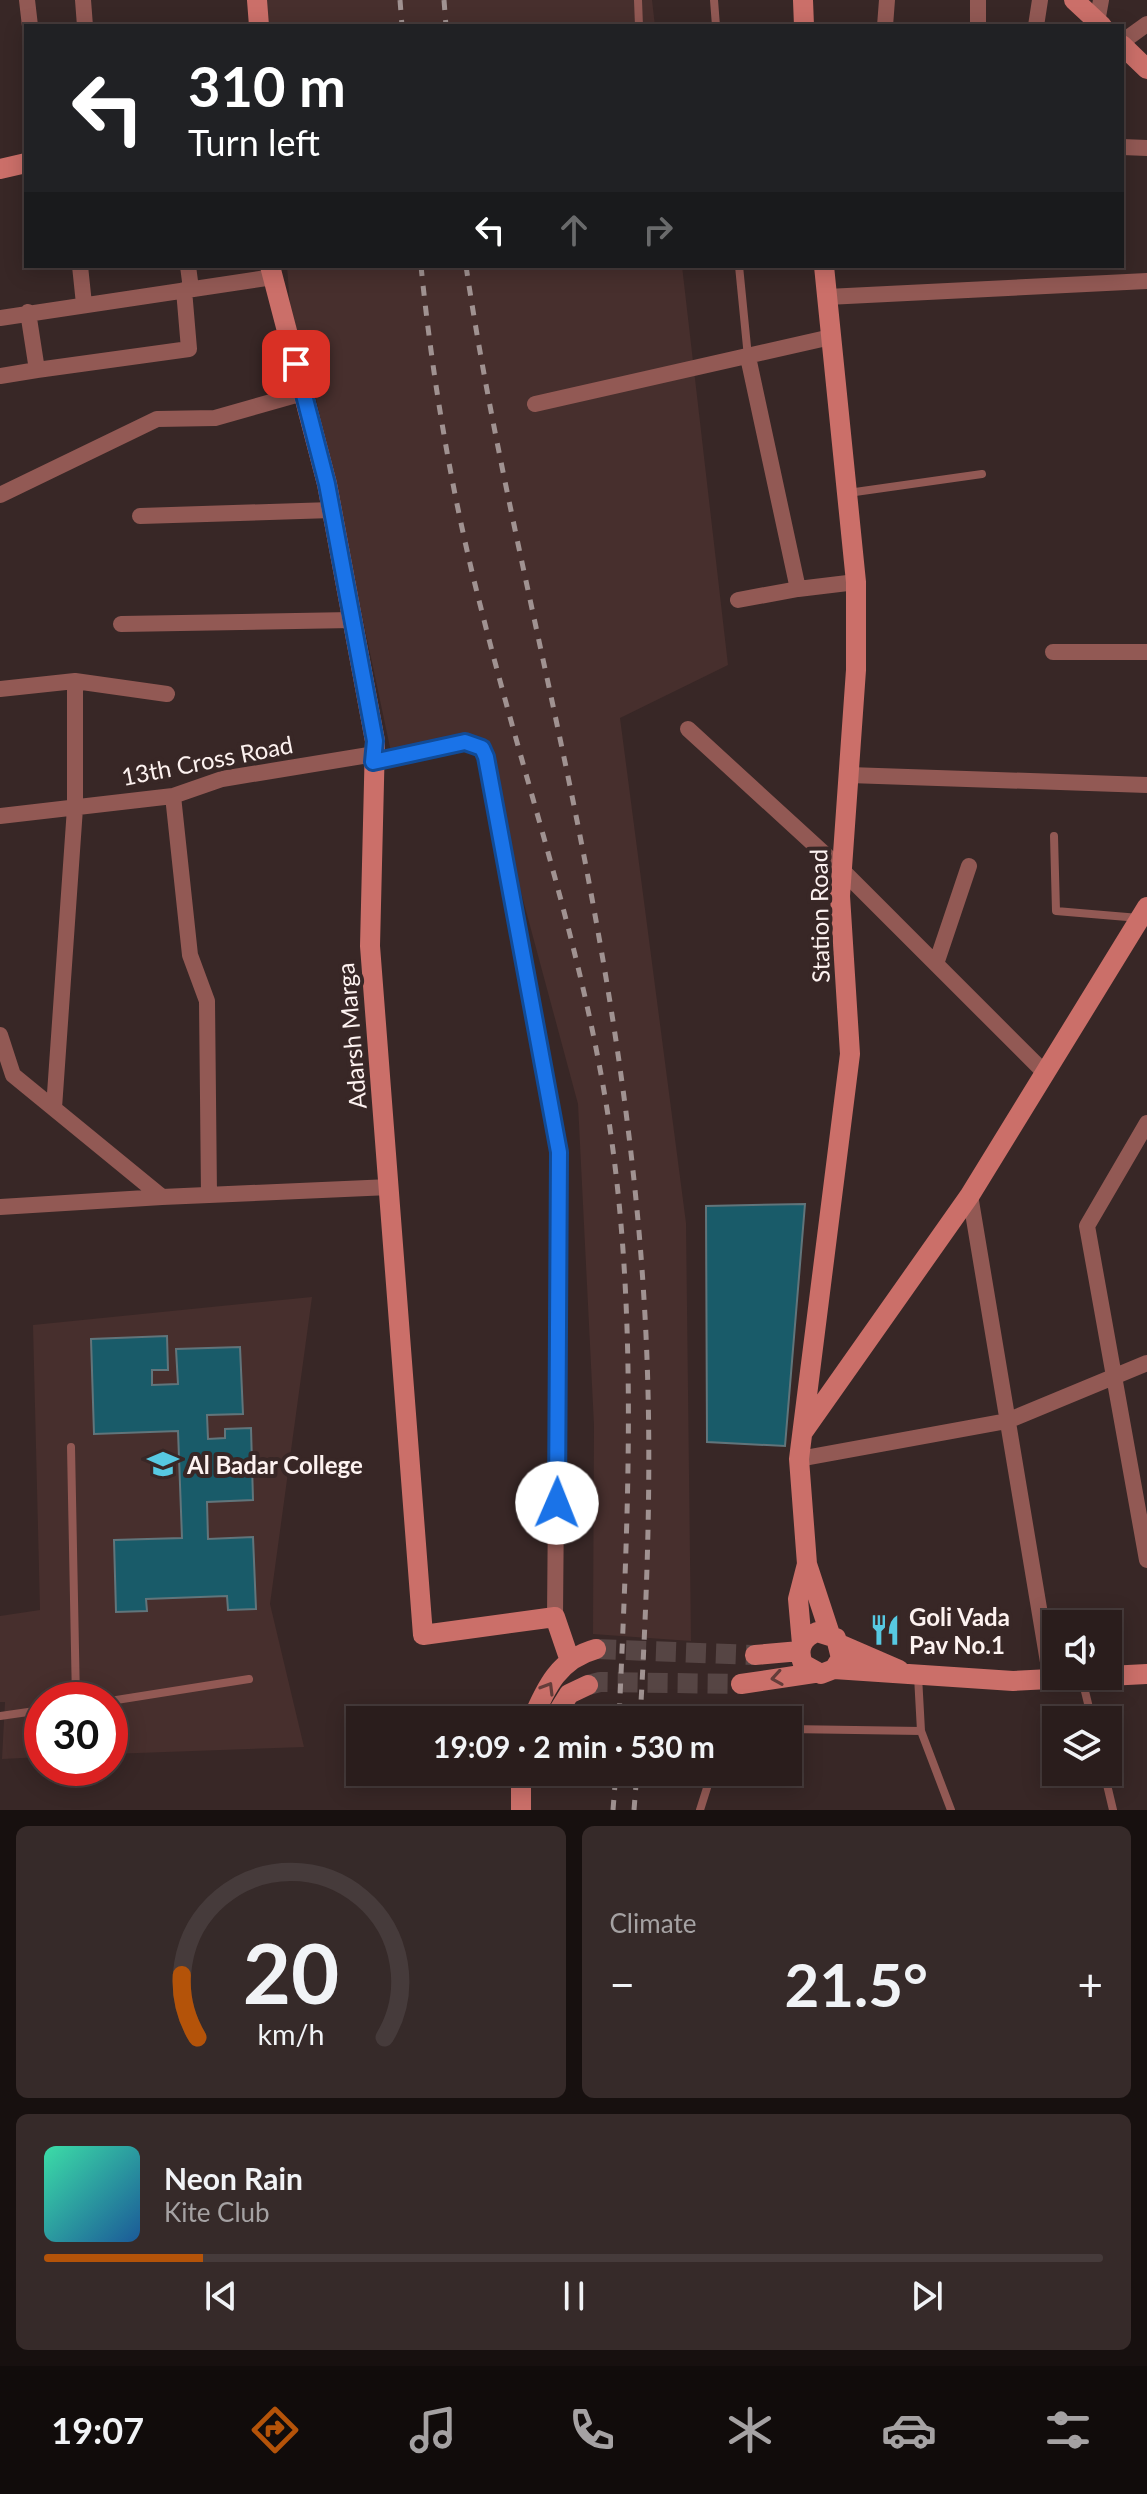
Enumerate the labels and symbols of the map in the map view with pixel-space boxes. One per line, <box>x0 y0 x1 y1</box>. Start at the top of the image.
pin <box>262 330 330 398</box>
street label: 13th Cross Road <box>119 729 295 791</box>
street label: Station Road <box>803 849 835 983</box>
street label: Adarsh Marga <box>330 962 372 1110</box>
school or university icon: Al Badar College <box>146 1447 180 1481</box>
place label: Al Badar College <box>186 1450 363 1479</box>
position arrow <box>515 1461 599 1545</box>
place label: Goli Vada Pav No.1 <box>909 1602 1010 1659</box>
restaurant icon: Goli Vada Pav No.1 <box>868 1613 902 1647</box>
one-way arrow <box>770 1669 784 1686</box>
speed limit sign: 30 <box>24 1682 128 1786</box>
one-way arrow <box>538 1682 554 1697</box>

